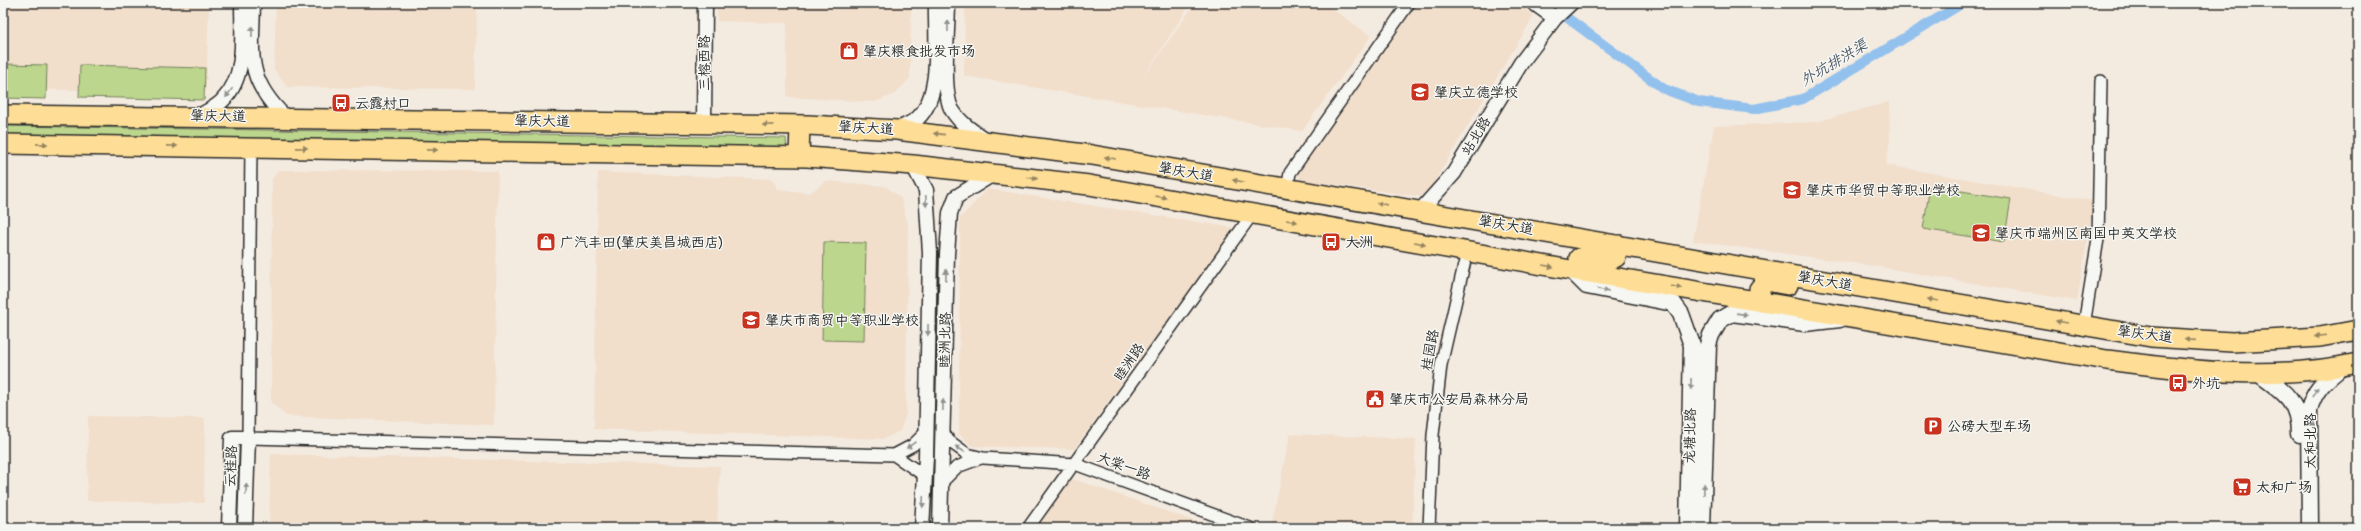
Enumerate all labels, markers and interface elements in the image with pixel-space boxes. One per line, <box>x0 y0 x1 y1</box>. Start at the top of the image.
one-way arrow <box>945 19 951 32</box>
one-way arrow <box>249 26 256 38</box>
street label: 三榕西路 <box>696 35 713 91</box>
water label: 外坑排洪渠 <box>1797 35 1873 90</box>
shop icon: 肇庆粮食批发市场 <box>838 40 860 62</box>
place label: 肇庆粮食批发市场 <box>863 43 975 60</box>
school or university icon: 肇庆立德学校 <box>1409 81 1431 103</box>
place label: 肇庆立德学校 <box>1434 84 1518 101</box>
one-way arrow <box>224 87 233 98</box>
bus stop icon: 云露村口 <box>330 92 352 114</box>
place label: 云露村口 <box>355 95 411 112</box>
street label: 肇庆大道 <box>190 107 246 125</box>
street label: 肇庆大道 <box>514 112 570 130</box>
street label: 站北路 <box>1458 114 1494 158</box>
street label: 肇庆大道 <box>838 118 894 138</box>
one-way arrow <box>762 121 774 128</box>
one-way arrow <box>933 131 945 138</box>
one-way arrow <box>36 141 49 147</box>
one-way arrow <box>166 143 179 149</box>
one-way arrow <box>296 145 309 151</box>
one-way arrow <box>426 147 439 153</box>
one-way arrow <box>1104 155 1116 161</box>
street label: 肇庆大道 <box>1157 159 1215 185</box>
one-way arrow <box>1026 175 1038 182</box>
one-way arrow <box>1232 177 1244 183</box>
school or university icon: 肇庆市华贸中等职业学校 <box>1781 179 1803 201</box>
place label: 肇庆市华贸中等职业学校 <box>1806 182 1960 199</box>
one-way arrow <box>1155 194 1167 200</box>
one-way arrow <box>923 195 930 207</box>
one-way arrow <box>1376 201 1388 207</box>
street label: 肇庆大道 <box>1477 212 1535 238</box>
one-way arrow <box>1286 218 1298 224</box>
school or university icon: 肇庆市端州区南国中英文学校 <box>1970 222 1992 244</box>
place label: 肇庆市端州区南国中英文学校 <box>1995 225 2177 242</box>
shop icon: 广汽丰田(肇庆美昌城西店) <box>535 231 557 253</box>
bus stop icon: 大洲 <box>1320 231 1342 253</box>
place label: 广汽丰田(肇庆美昌城西店) <box>560 234 723 251</box>
place label: 大洲 <box>1345 234 1373 251</box>
one-way arrow <box>1414 241 1426 247</box>
one-way arrow <box>1542 263 1554 269</box>
one-way arrow <box>943 268 949 281</box>
street label: 肇庆大道 <box>1796 268 1854 294</box>
one-way arrow <box>1670 284 1682 290</box>
one-way arrow <box>1597 287 1609 293</box>
one-way arrow <box>1927 296 1939 302</box>
school or university icon: 肇庆市商贸中等职业学校 <box>740 309 762 331</box>
one-way arrow <box>1736 311 1748 317</box>
place label: 肇庆市商贸中等职业学校 <box>765 312 919 329</box>
street label: 睦洲北路 <box>936 312 954 368</box>
one-way arrow <box>2055 318 2067 324</box>
street label: 肇庆大道 <box>2116 322 2174 346</box>
one-way arrow <box>925 324 931 337</box>
street label: 桂园路 <box>1418 328 1442 372</box>
one-way arrow <box>2314 333 2326 340</box>
one-way arrow <box>2184 336 2196 343</box>
street label: 睦洲路 <box>1110 340 1148 384</box>
bus stop icon: 外坑 <box>2167 372 2189 394</box>
place label: 外坑 <box>2192 375 2220 392</box>
one-way arrow <box>1688 378 1694 391</box>
one-way arrow <box>2312 386 2319 398</box>
public building icon: 肇庆市公安局森林分局 <box>1364 388 1386 410</box>
place label: 肇庆市公安局森林分局 <box>1389 391 1529 408</box>
one-way arrow <box>940 398 946 411</box>
street label: 龙塘北路 <box>1681 408 1699 464</box>
street label: 太和北路 <box>2302 413 2319 469</box>
parking icon: 公磅大型车场 <box>1922 415 1944 437</box>
place label: 公磅大型车场 <box>1947 418 2031 435</box>
one-way arrow <box>906 441 917 449</box>
street label: 云桂路 <box>222 445 240 487</box>
one-way arrow <box>955 445 965 453</box>
street label: 大棠一路 <box>1095 448 1153 484</box>
supermarket icon: 太和广场 <box>2231 476 2253 498</box>
place label: 太和广场 <box>2256 479 2312 496</box>
one-way arrow <box>243 483 250 495</box>
one-way arrow <box>1700 483 1707 495</box>
one-way arrow <box>920 496 927 508</box>

